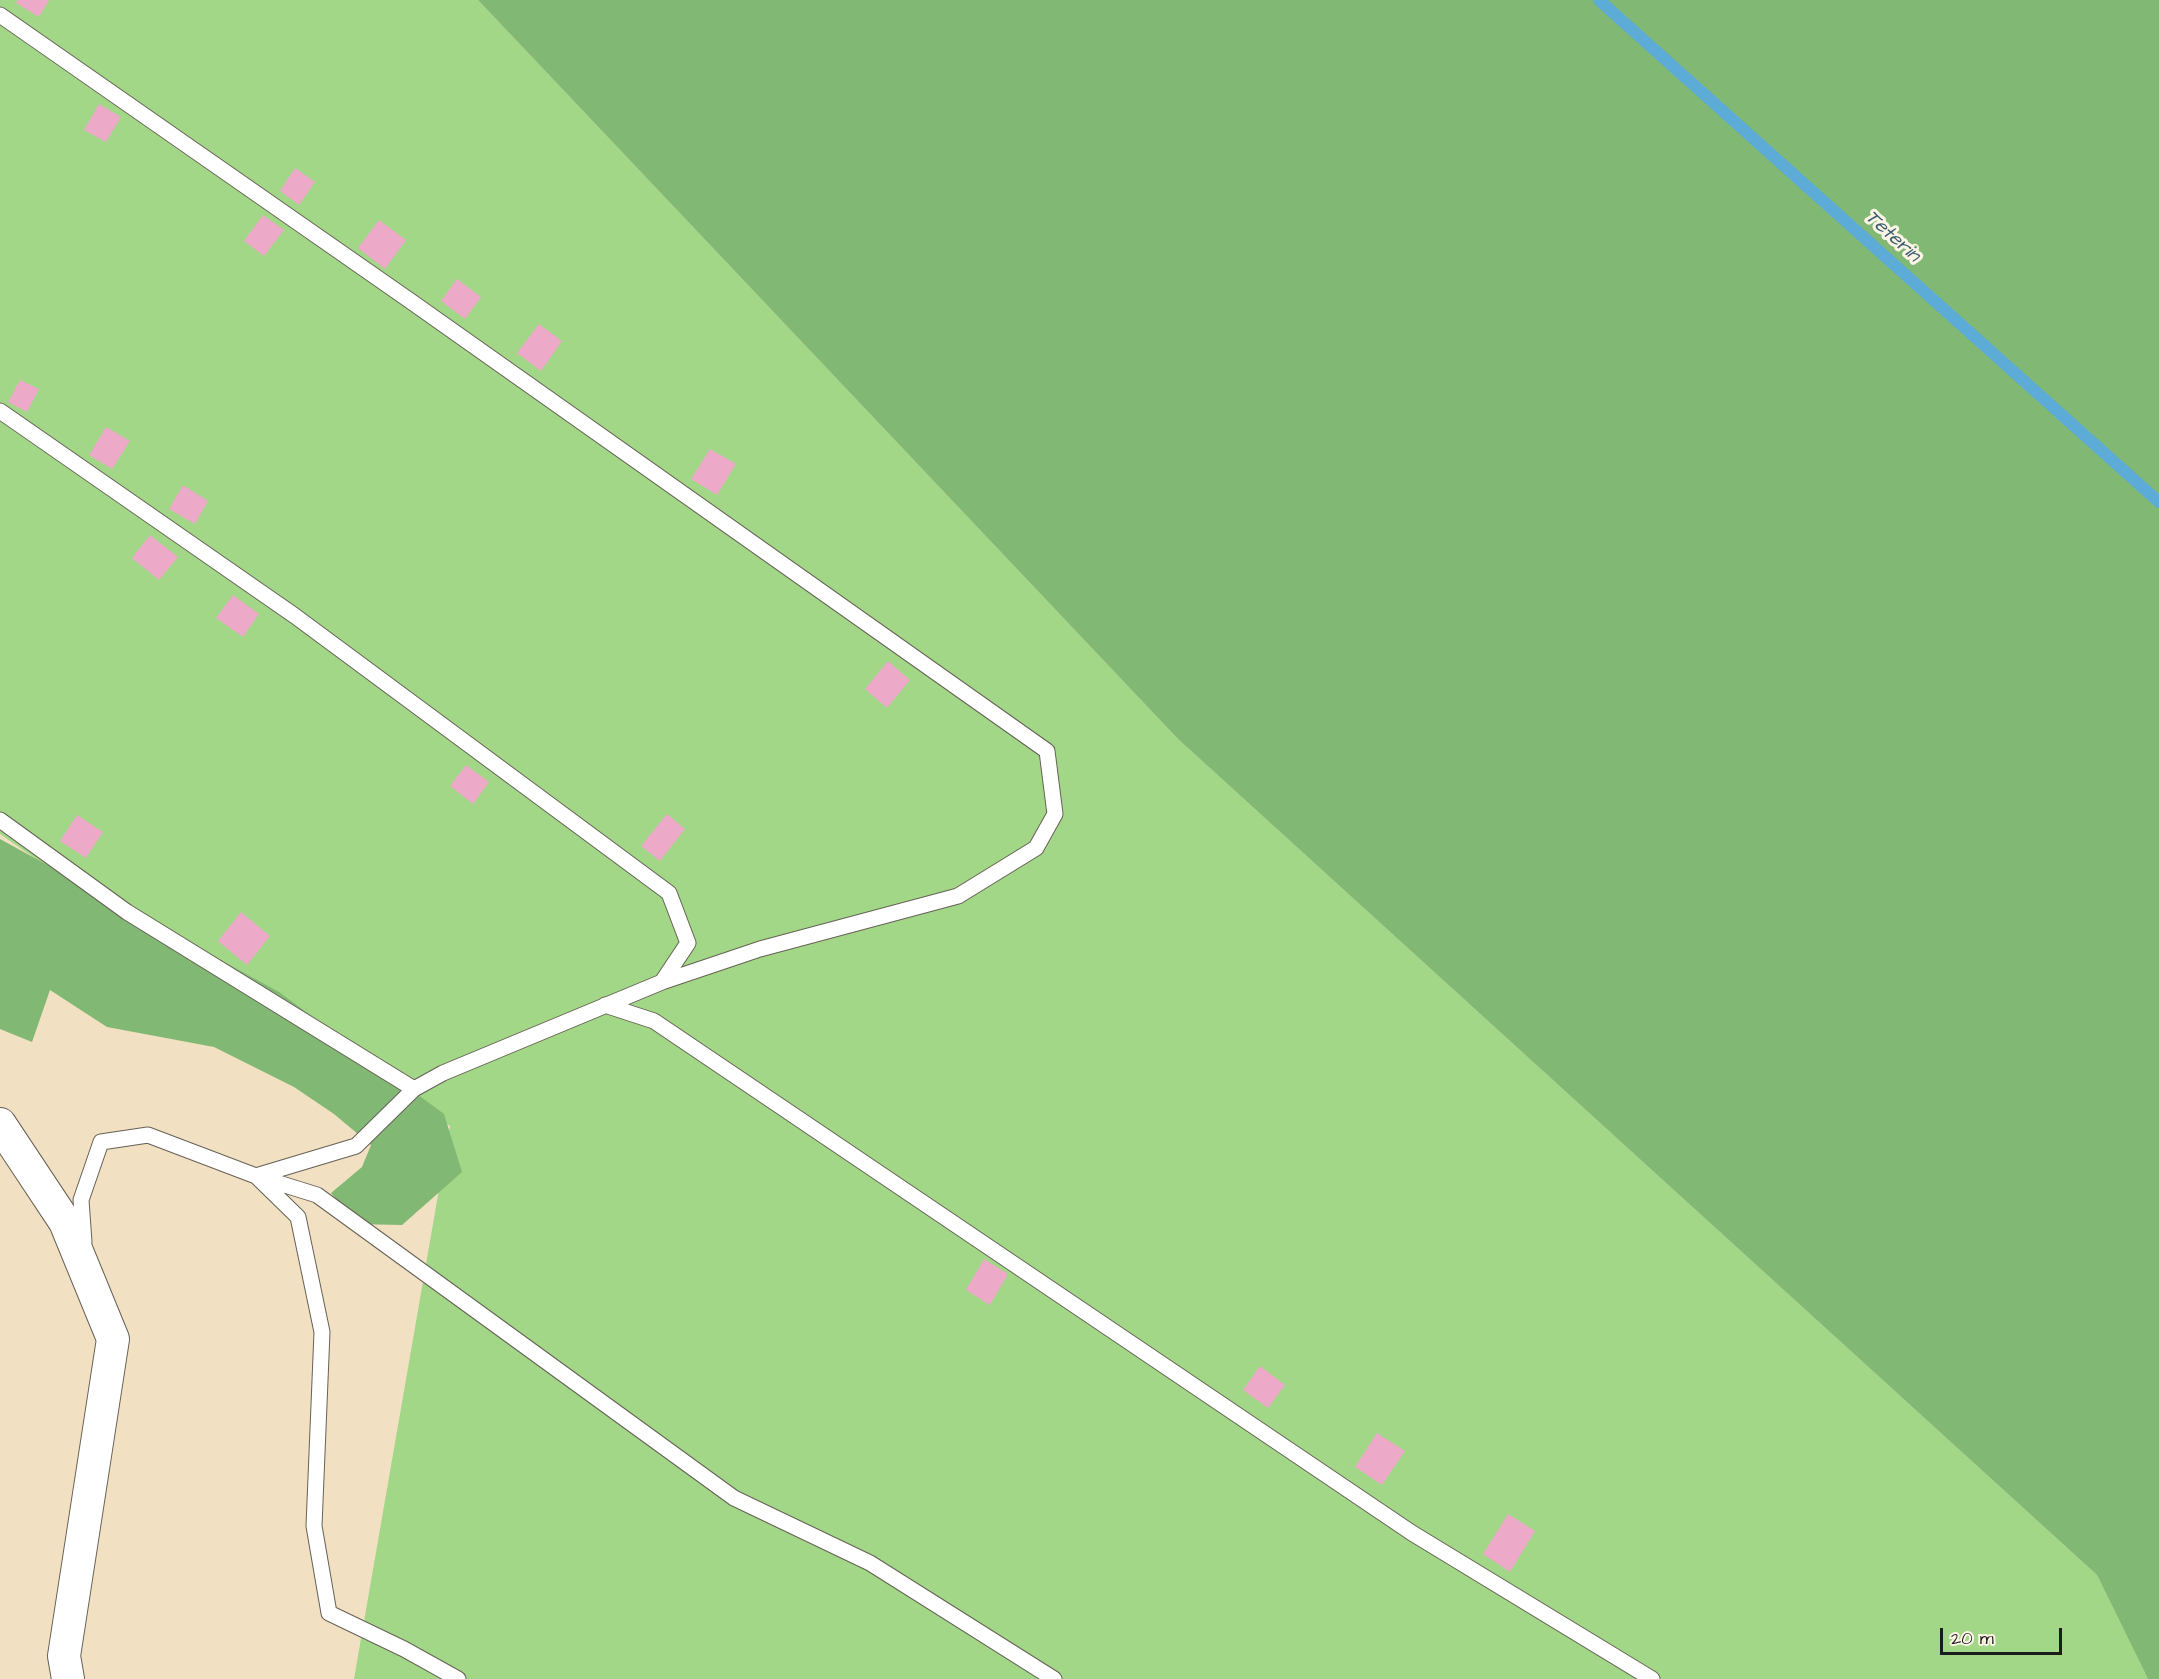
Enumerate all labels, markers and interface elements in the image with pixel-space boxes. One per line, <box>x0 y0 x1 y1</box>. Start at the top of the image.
water label: Teterin <box>1859 206 1925 268</box>
scale bar <box>1943 1616 2064 1654</box>
text: 20 m <box>1951 1626 1994 1651</box>

